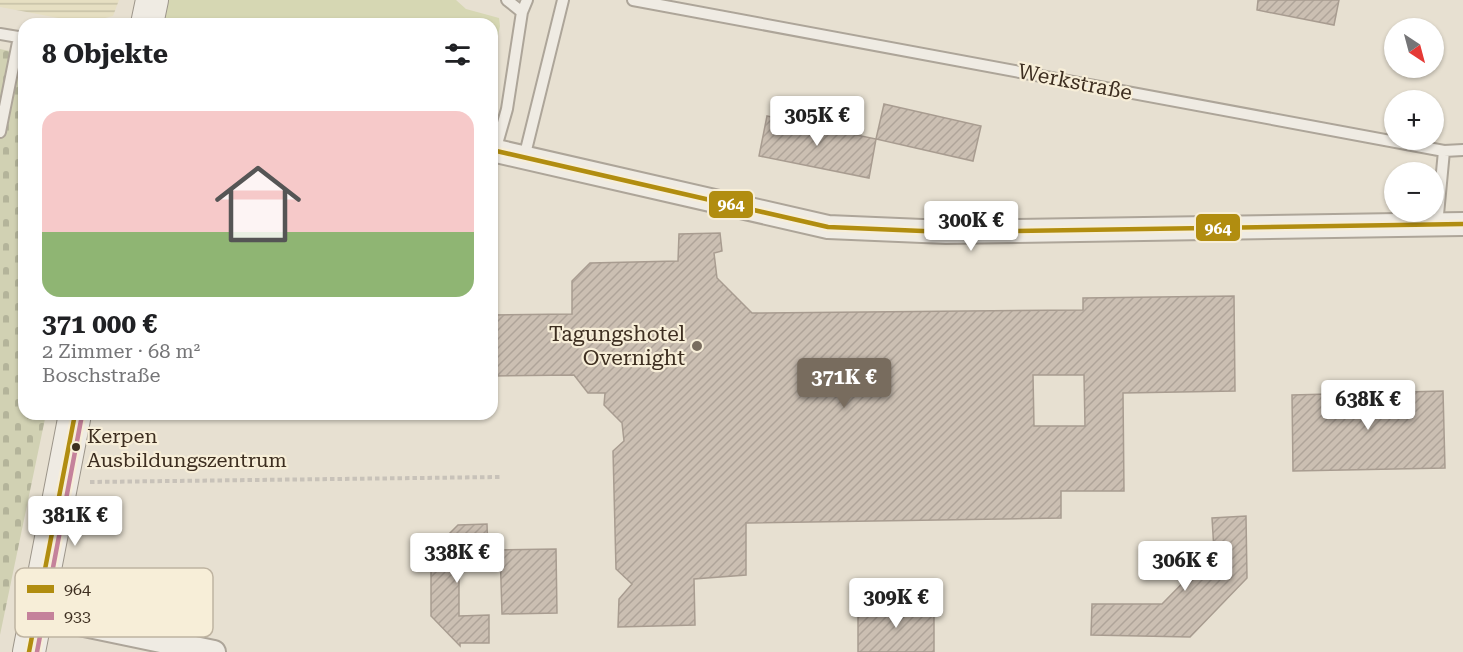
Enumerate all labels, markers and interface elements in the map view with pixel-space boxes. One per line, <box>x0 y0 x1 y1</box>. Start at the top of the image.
north arrow <box>1384 18 1444 78</box>
map controls <box>1384 18 1444 222</box>
icon: filters <box>441 38 474 71</box>
text: 8 Objekte <box>42 39 168 69</box>
street label: Werkstraße <box>1016 59 1134 105</box>
button: + <box>1384 90 1444 150</box>
pin: 305K € <box>768 96 866 147</box>
text: 305K € <box>784 103 850 127</box>
icon: home <box>204 150 312 258</box>
button: − <box>1384 162 1444 222</box>
line badge: 964 <box>708 190 754 219</box>
text: 964 <box>718 195 744 214</box>
pin: 300K € <box>922 201 1020 252</box>
text: 300K € <box>938 208 1004 232</box>
line badge: 964 <box>1195 213 1241 242</box>
text: 964 <box>1205 219 1231 238</box>
text: 371 000 € <box>42 309 157 339</box>
place label: Tagungshotel Overnight <box>549 322 685 370</box>
text: 2 Zimmer · 68 m² <box>42 339 200 363</box>
marker: Tagungshotel Overnight <box>690 339 704 353</box>
pin: 371K € <box>795 358 893 409</box>
text: Boschstraße <box>42 363 161 387</box>
text: 371K € <box>811 365 877 389</box>
pin: 638K € <box>1319 380 1417 431</box>
text: 638K € <box>1335 387 1401 411</box>
place label: Kerpen Ausbildungszentrum <box>87 424 287 472</box>
marker: Kerpen Ausbildungszentrum <box>70 441 82 453</box>
pin: 381K € <box>26 496 124 547</box>
text: 381K € <box>42 503 108 527</box>
pin: 338K € <box>408 533 506 584</box>
text: 338K € <box>424 540 490 564</box>
pin: 306K € <box>1136 541 1234 592</box>
text: 306K € <box>1152 548 1218 572</box>
legend <box>15 568 213 637</box>
pin: 309K € <box>847 578 945 629</box>
text: 964 <box>64 580 91 599</box>
text: 309K € <box>863 585 929 609</box>
text: 933 <box>64 607 91 626</box>

